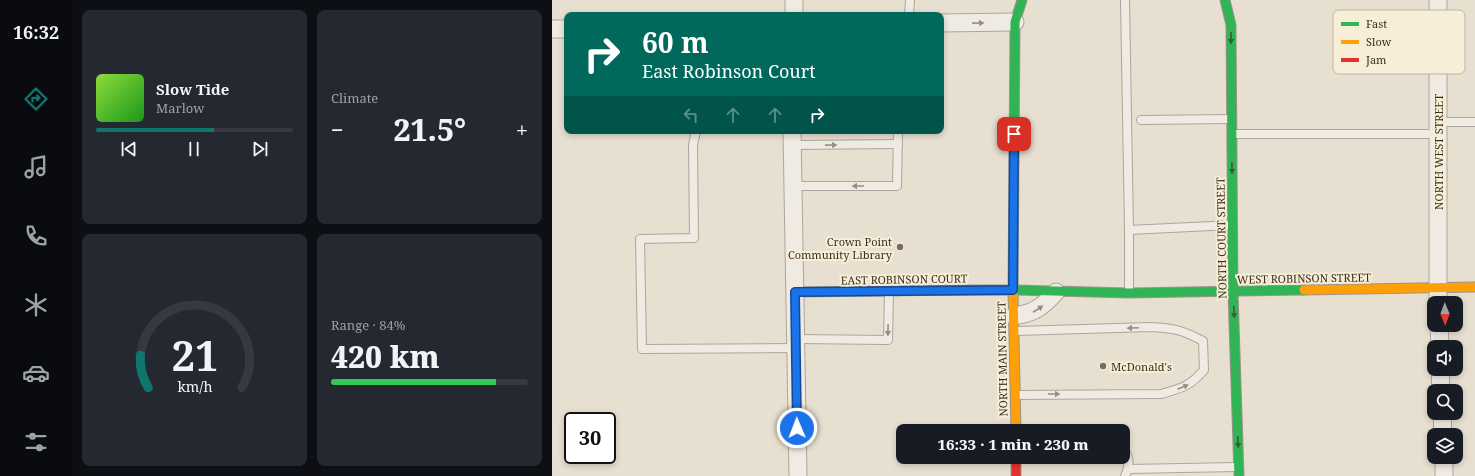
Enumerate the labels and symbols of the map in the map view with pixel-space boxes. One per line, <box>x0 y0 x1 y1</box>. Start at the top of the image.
legend <box>1333 10 1465 74</box>
text: Fast <box>1366 16 1387 31</box>
one-way arrow <box>972 20 985 26</box>
one-way arrow <box>1228 32 1234 45</box>
text: Slow <box>1366 34 1392 49</box>
text: Jam <box>1365 52 1387 67</box>
street label: NORTH WEST STREET <box>1431 94 1446 210</box>
pin <box>997 117 1031 151</box>
one-way arrow <box>825 142 838 148</box>
one-way arrow <box>1229 162 1235 175</box>
street label: NORTH COURT STREET <box>1212 177 1230 299</box>
one-way arrow <box>851 183 864 189</box>
place label: Crown Point Community Library <box>788 234 893 262</box>
marker: Crown Point Community Library <box>895 242 905 252</box>
street label: WEST ROBINSON STREET <box>1237 269 1371 287</box>
street label: EAST ROBINSON COURT <box>841 270 968 288</box>
north arrow <box>1427 296 1463 332</box>
street label: NORTH MAIN STREET <box>993 301 1011 417</box>
one-way arrow <box>1033 305 1043 313</box>
one-way arrow <box>1231 306 1237 319</box>
one-way arrow <box>885 324 892 336</box>
one-way arrow <box>1127 324 1139 331</box>
place label: McDonald's <box>1111 359 1172 374</box>
marker: McDonald's <box>1098 361 1108 371</box>
one-way arrow <box>1177 384 1189 390</box>
one-way arrow <box>1048 391 1061 397</box>
position arrow <box>776 407 818 449</box>
speed limit sign: 30 <box>564 412 616 464</box>
one-way arrow <box>1235 436 1241 449</box>

